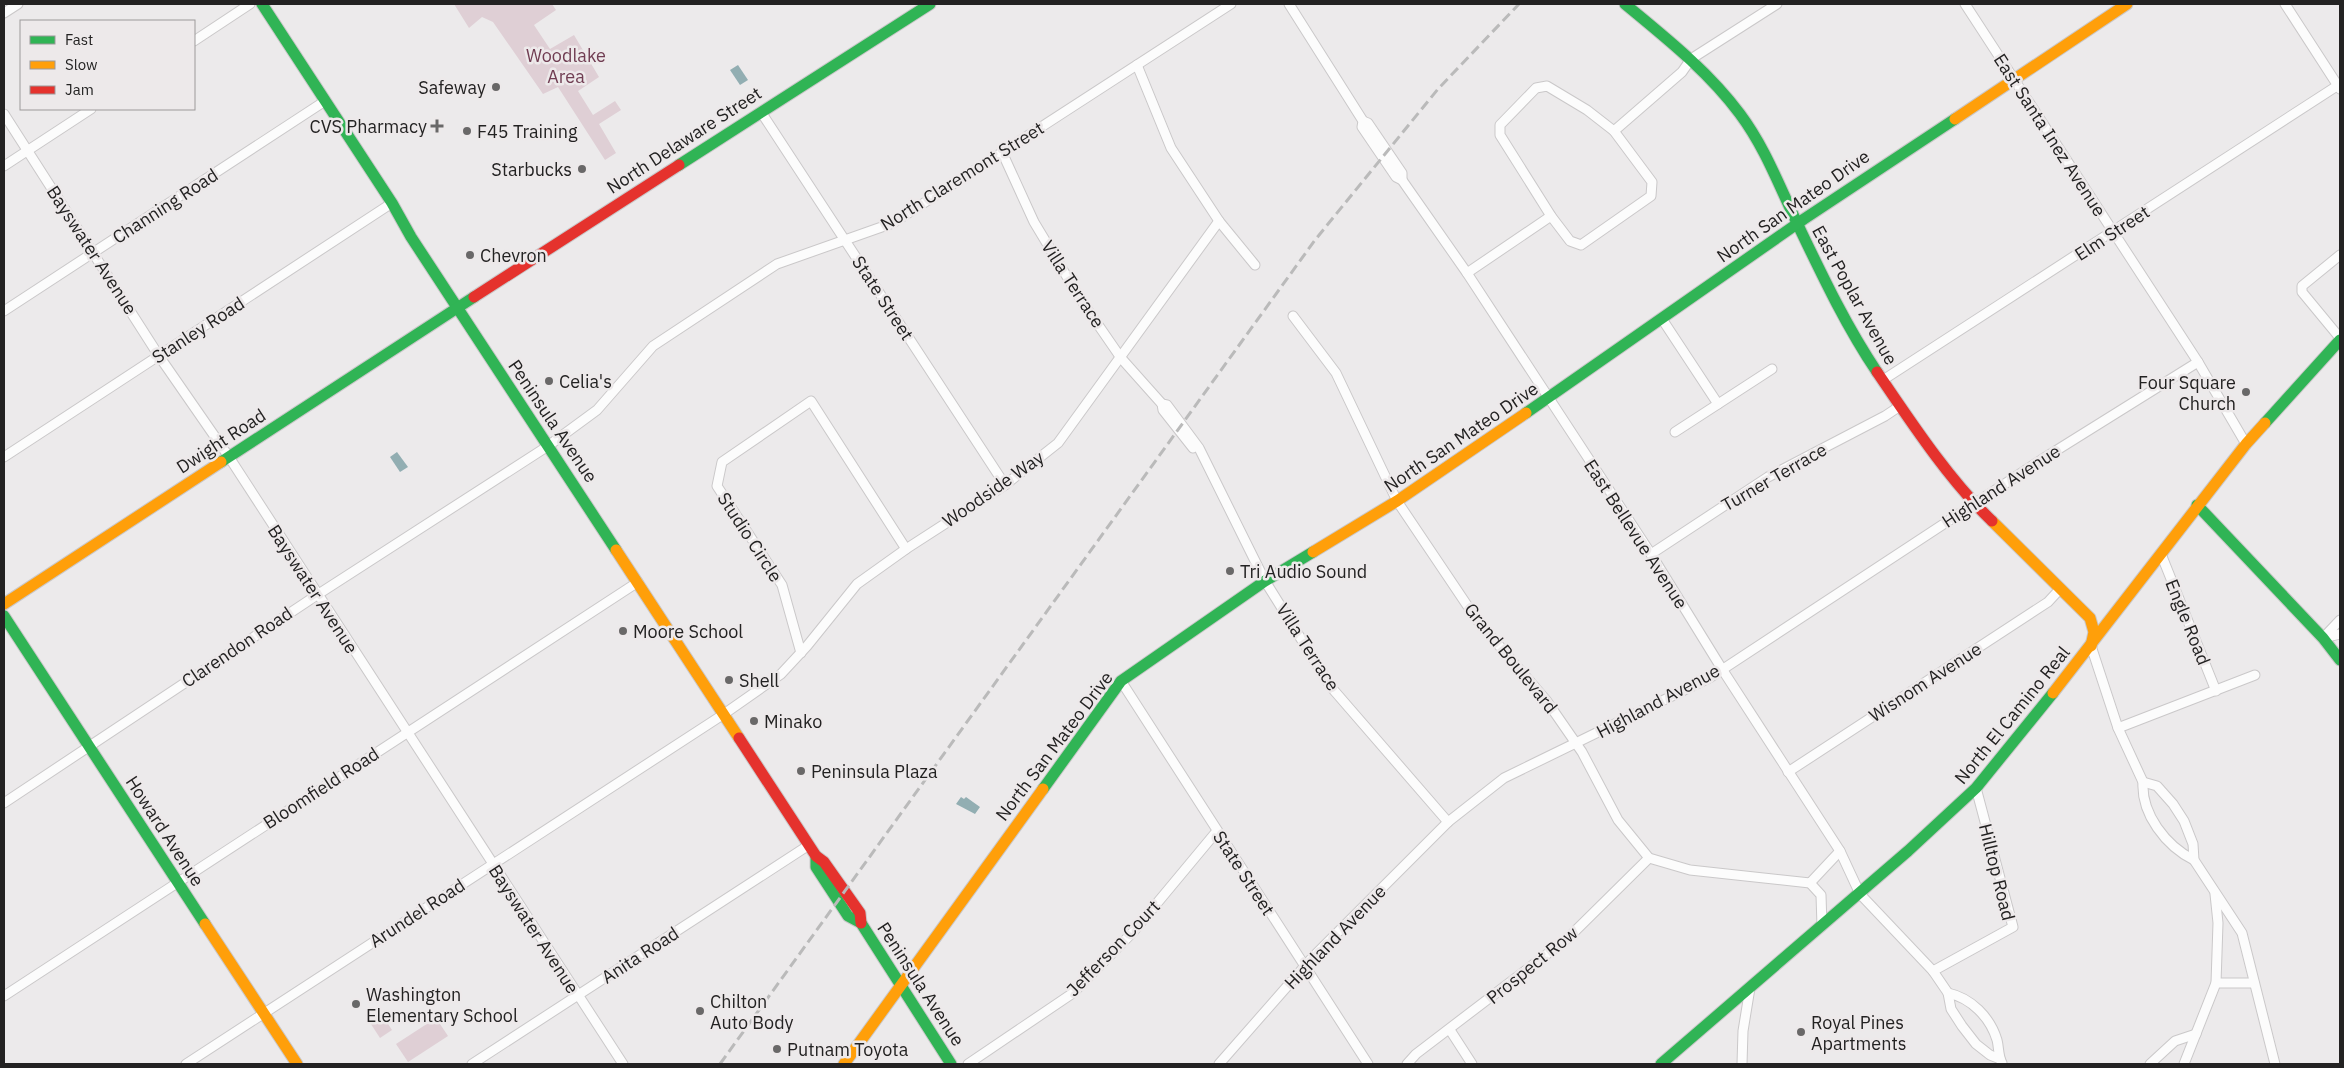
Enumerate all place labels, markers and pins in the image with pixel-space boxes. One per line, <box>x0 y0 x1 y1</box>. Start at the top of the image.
place label: Safeway <box>418 76 486 99</box>
marker: Safeway <box>490 81 502 93</box>
place label: CVS Pharmacy <box>310 115 427 138</box>
marker: CVS Pharmacy <box>431 120 443 132</box>
place label: F45 Training <box>477 120 578 143</box>
marker: F45 Training <box>461 125 473 137</box>
place label: Starbucks <box>491 158 572 181</box>
marker: Starbucks <box>576 163 588 175</box>
place label: Chevron <box>480 244 547 267</box>
marker: Chevron <box>464 249 476 261</box>
place label: Celia's <box>559 370 612 393</box>
place label: Four Square Church <box>2138 371 2236 415</box>
marker: Celia's <box>543 375 555 387</box>
marker: Four Square Church <box>2240 386 2252 398</box>
place label: Tri Audio Sound <box>1240 560 1367 583</box>
marker: Tri Audio Sound <box>1224 565 1236 577</box>
place label: Moore School <box>633 620 743 643</box>
marker: Moore School <box>617 625 629 637</box>
place label: Shell <box>739 669 779 692</box>
marker: Shell <box>723 674 735 686</box>
place label: Minako <box>764 710 822 733</box>
marker: Minako <box>748 715 760 727</box>
place label: Peninsula Plaza <box>811 760 938 783</box>
marker: Peninsula Plaza <box>795 765 807 777</box>
place label: Washington Elementary School <box>366 983 518 1027</box>
place label: Chilton Auto Body <box>710 990 794 1034</box>
marker: Washington Elementary School <box>350 998 362 1010</box>
marker: Chilton Auto Body <box>694 1005 706 1017</box>
place label: Royal Pines Apartments <box>1811 1011 1907 1055</box>
marker: Royal Pines Apartments <box>1795 1026 1807 1038</box>
place label: Putnam Toyota <box>787 1038 909 1061</box>
marker: Putnam Toyota <box>771 1043 783 1055</box>

